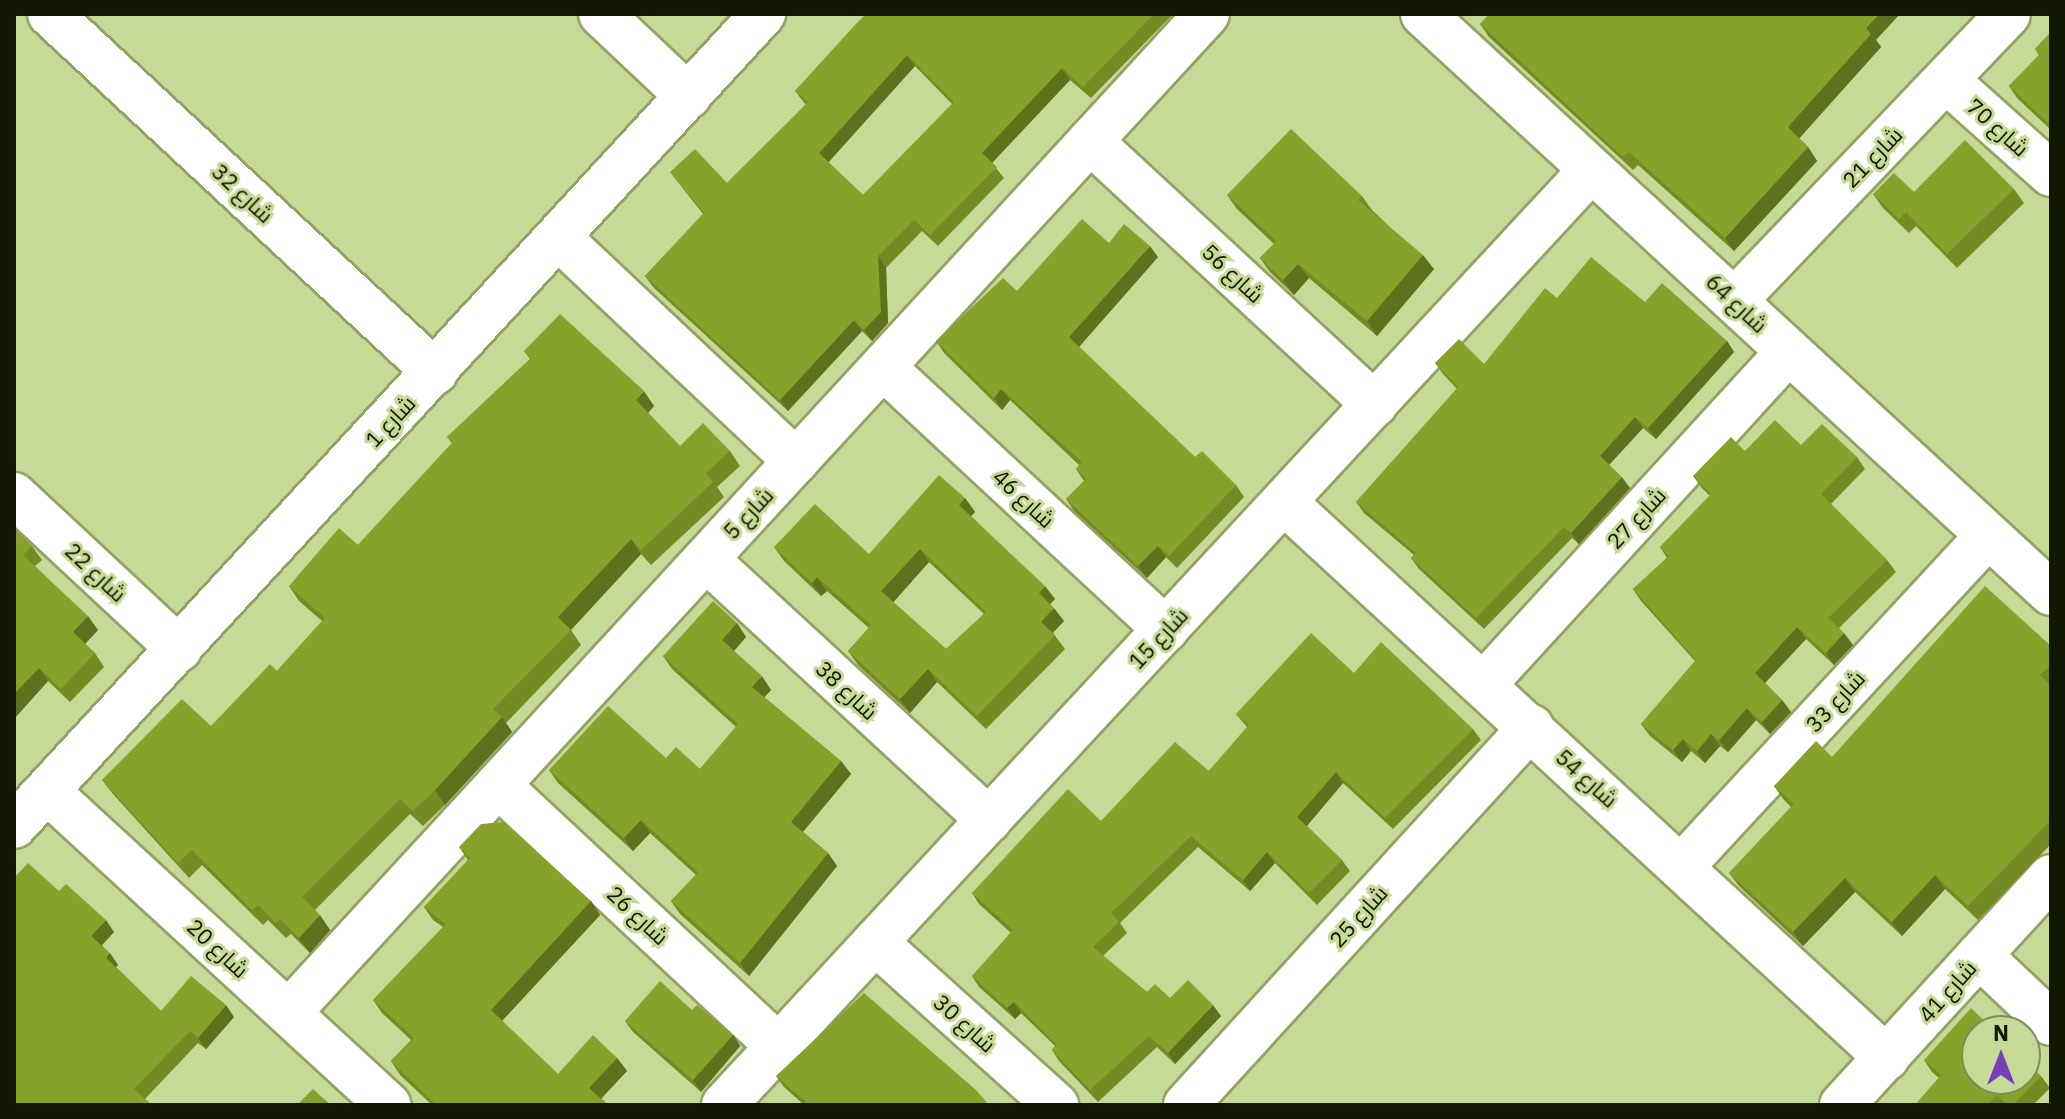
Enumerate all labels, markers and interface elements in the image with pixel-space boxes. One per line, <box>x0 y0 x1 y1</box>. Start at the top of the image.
street label: شارع 70 <box>1962 92 2034 162</box>
street label: شارع 21 <box>1837 121 1907 193</box>
street label: شارع 32 <box>207 158 279 228</box>
street label: شارع 56 <box>1197 238 1269 308</box>
street label: شارع 64 <box>1701 268 1773 338</box>
street label: شارع 1 <box>360 390 420 452</box>
street label: شارع 46 <box>988 463 1060 533</box>
street label: شارع 5 <box>718 482 778 544</box>
street label: شارع 27 <box>1601 482 1671 554</box>
street label: شارع 22 <box>60 537 132 607</box>
street label: شارع 15 <box>1123 602 1193 674</box>
street label: شارع 38 <box>811 655 883 725</box>
street label: شارع 33 <box>1800 665 1870 737</box>
street label: شارع 54 <box>1551 743 1623 813</box>
street label: شارع 26 <box>602 880 674 950</box>
street label: شارع 25 <box>1323 880 1393 952</box>
street label: شارع 20 <box>182 913 254 983</box>
street label: شارع 41 <box>1912 955 1982 1027</box>
street label: شارع 30 <box>929 988 1001 1058</box>
north arrow <box>1961 1015 2041 1095</box>
text: N <box>1993 1018 2009 1047</box>

